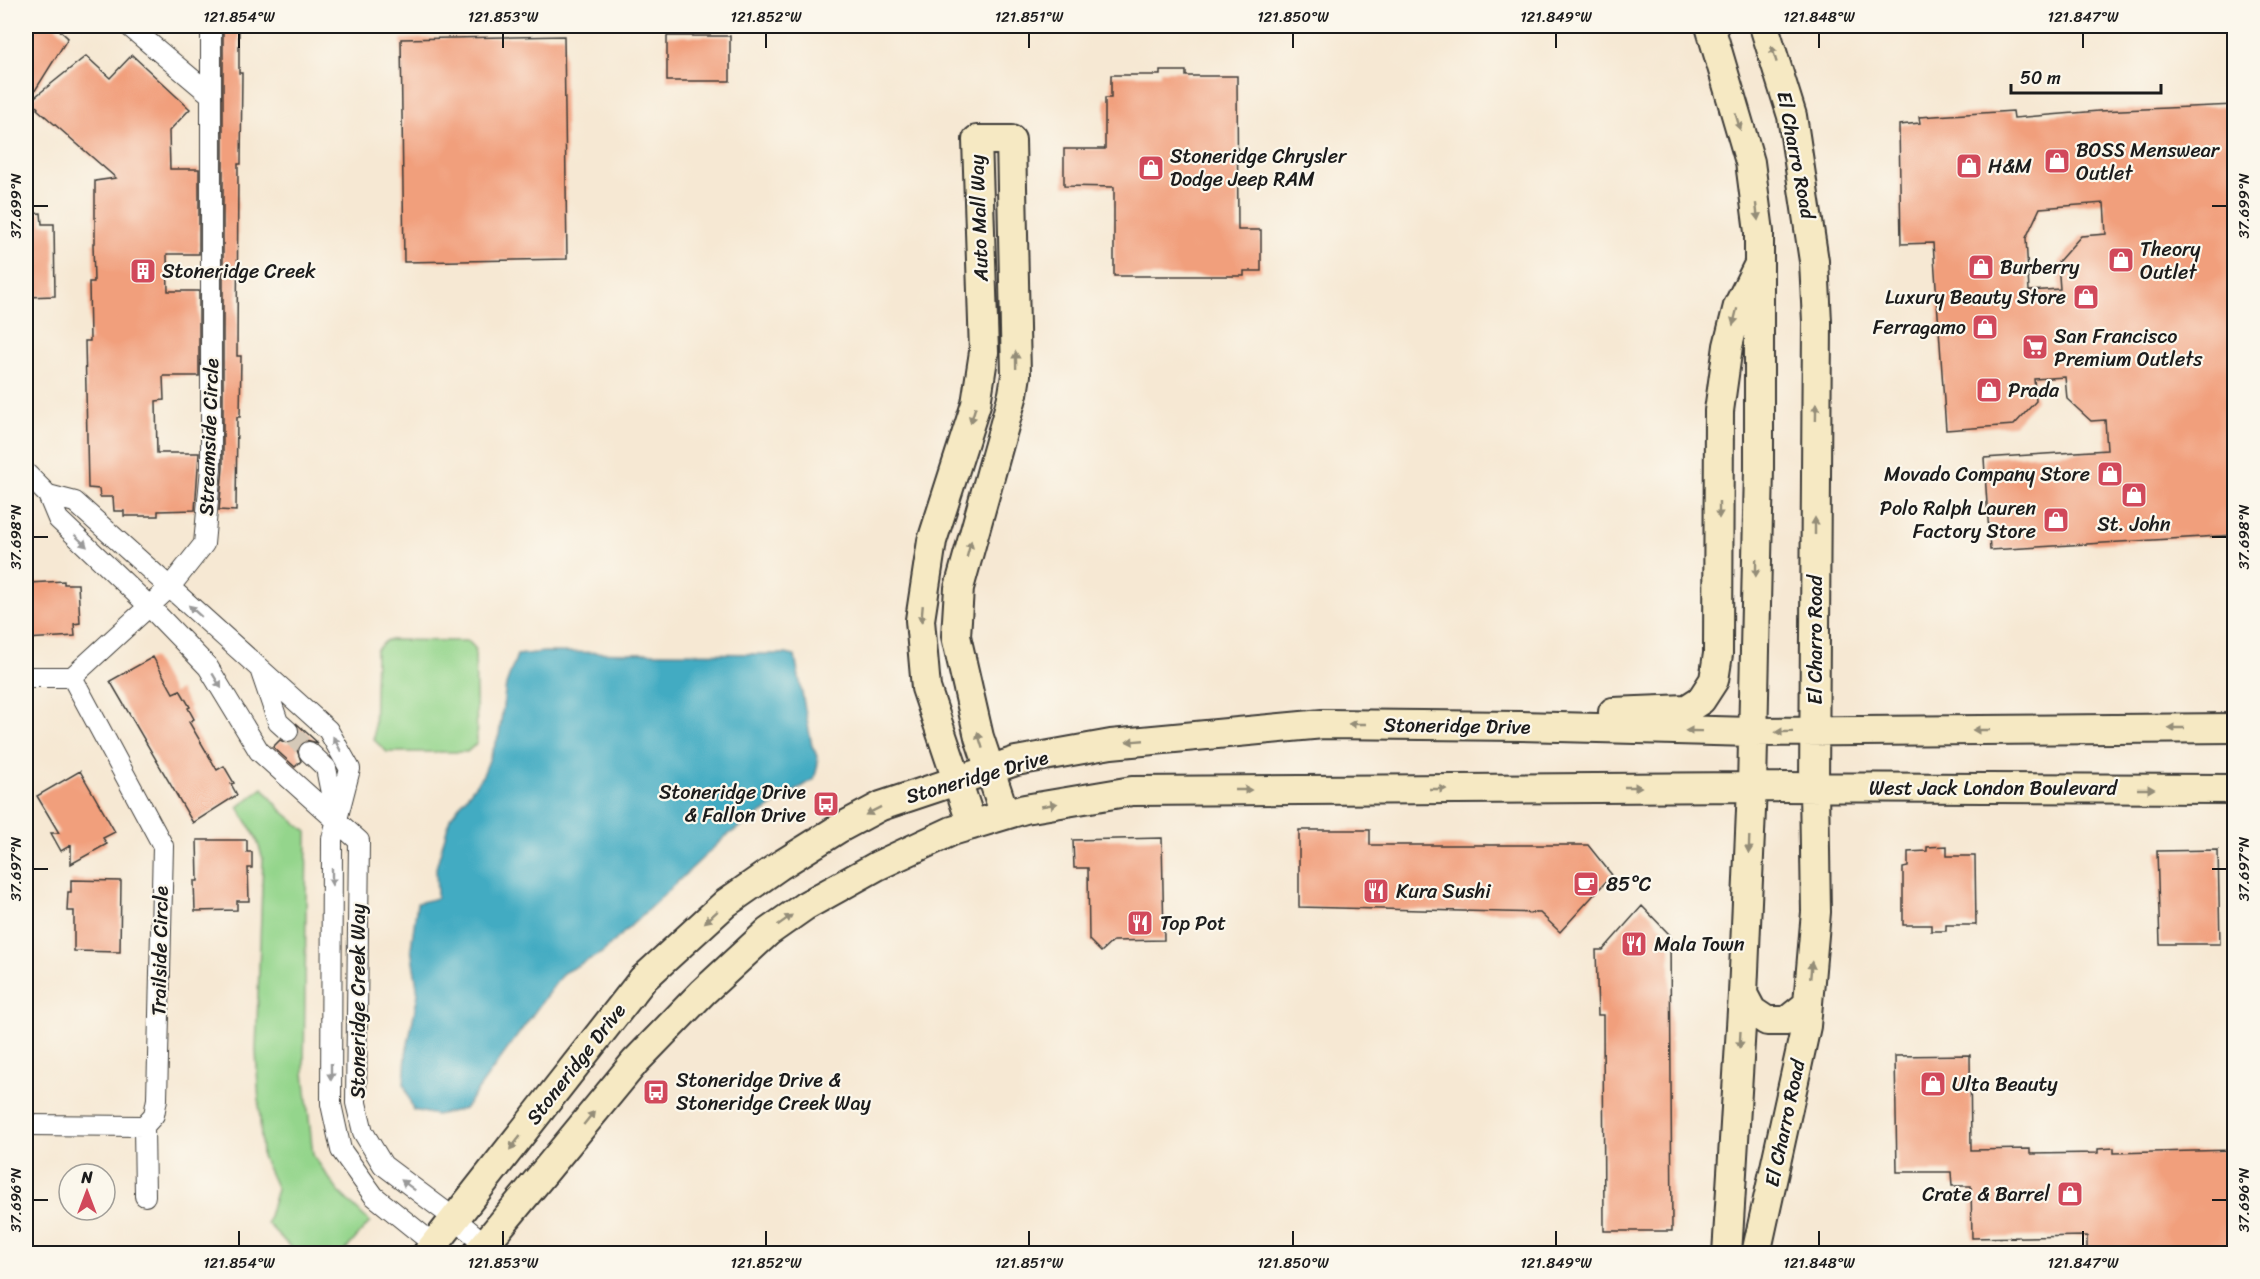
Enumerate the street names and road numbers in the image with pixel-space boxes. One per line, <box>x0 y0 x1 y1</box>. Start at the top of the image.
street label: El Charro Road <box>1766 88 1826 223</box>
street label: Auto Mall Way <box>959 153 999 283</box>
street label: Streamside Circle <box>189 357 229 516</box>
street label: El Charro Road <box>1798 574 1833 705</box>
street label: Stoneridge Drive <box>1383 707 1531 745</box>
street label: Stoneridge Drive <box>902 740 1053 814</box>
street label: West Jack London Boulevard <box>1869 771 2119 806</box>
street label: Trailside Circle <box>141 885 179 1016</box>
street label: Stoneridge Creek Way <box>341 903 376 1098</box>
street label: Stoneridge Drive <box>517 995 635 1133</box>
street label: El Charro Road <box>1754 1055 1816 1190</box>

